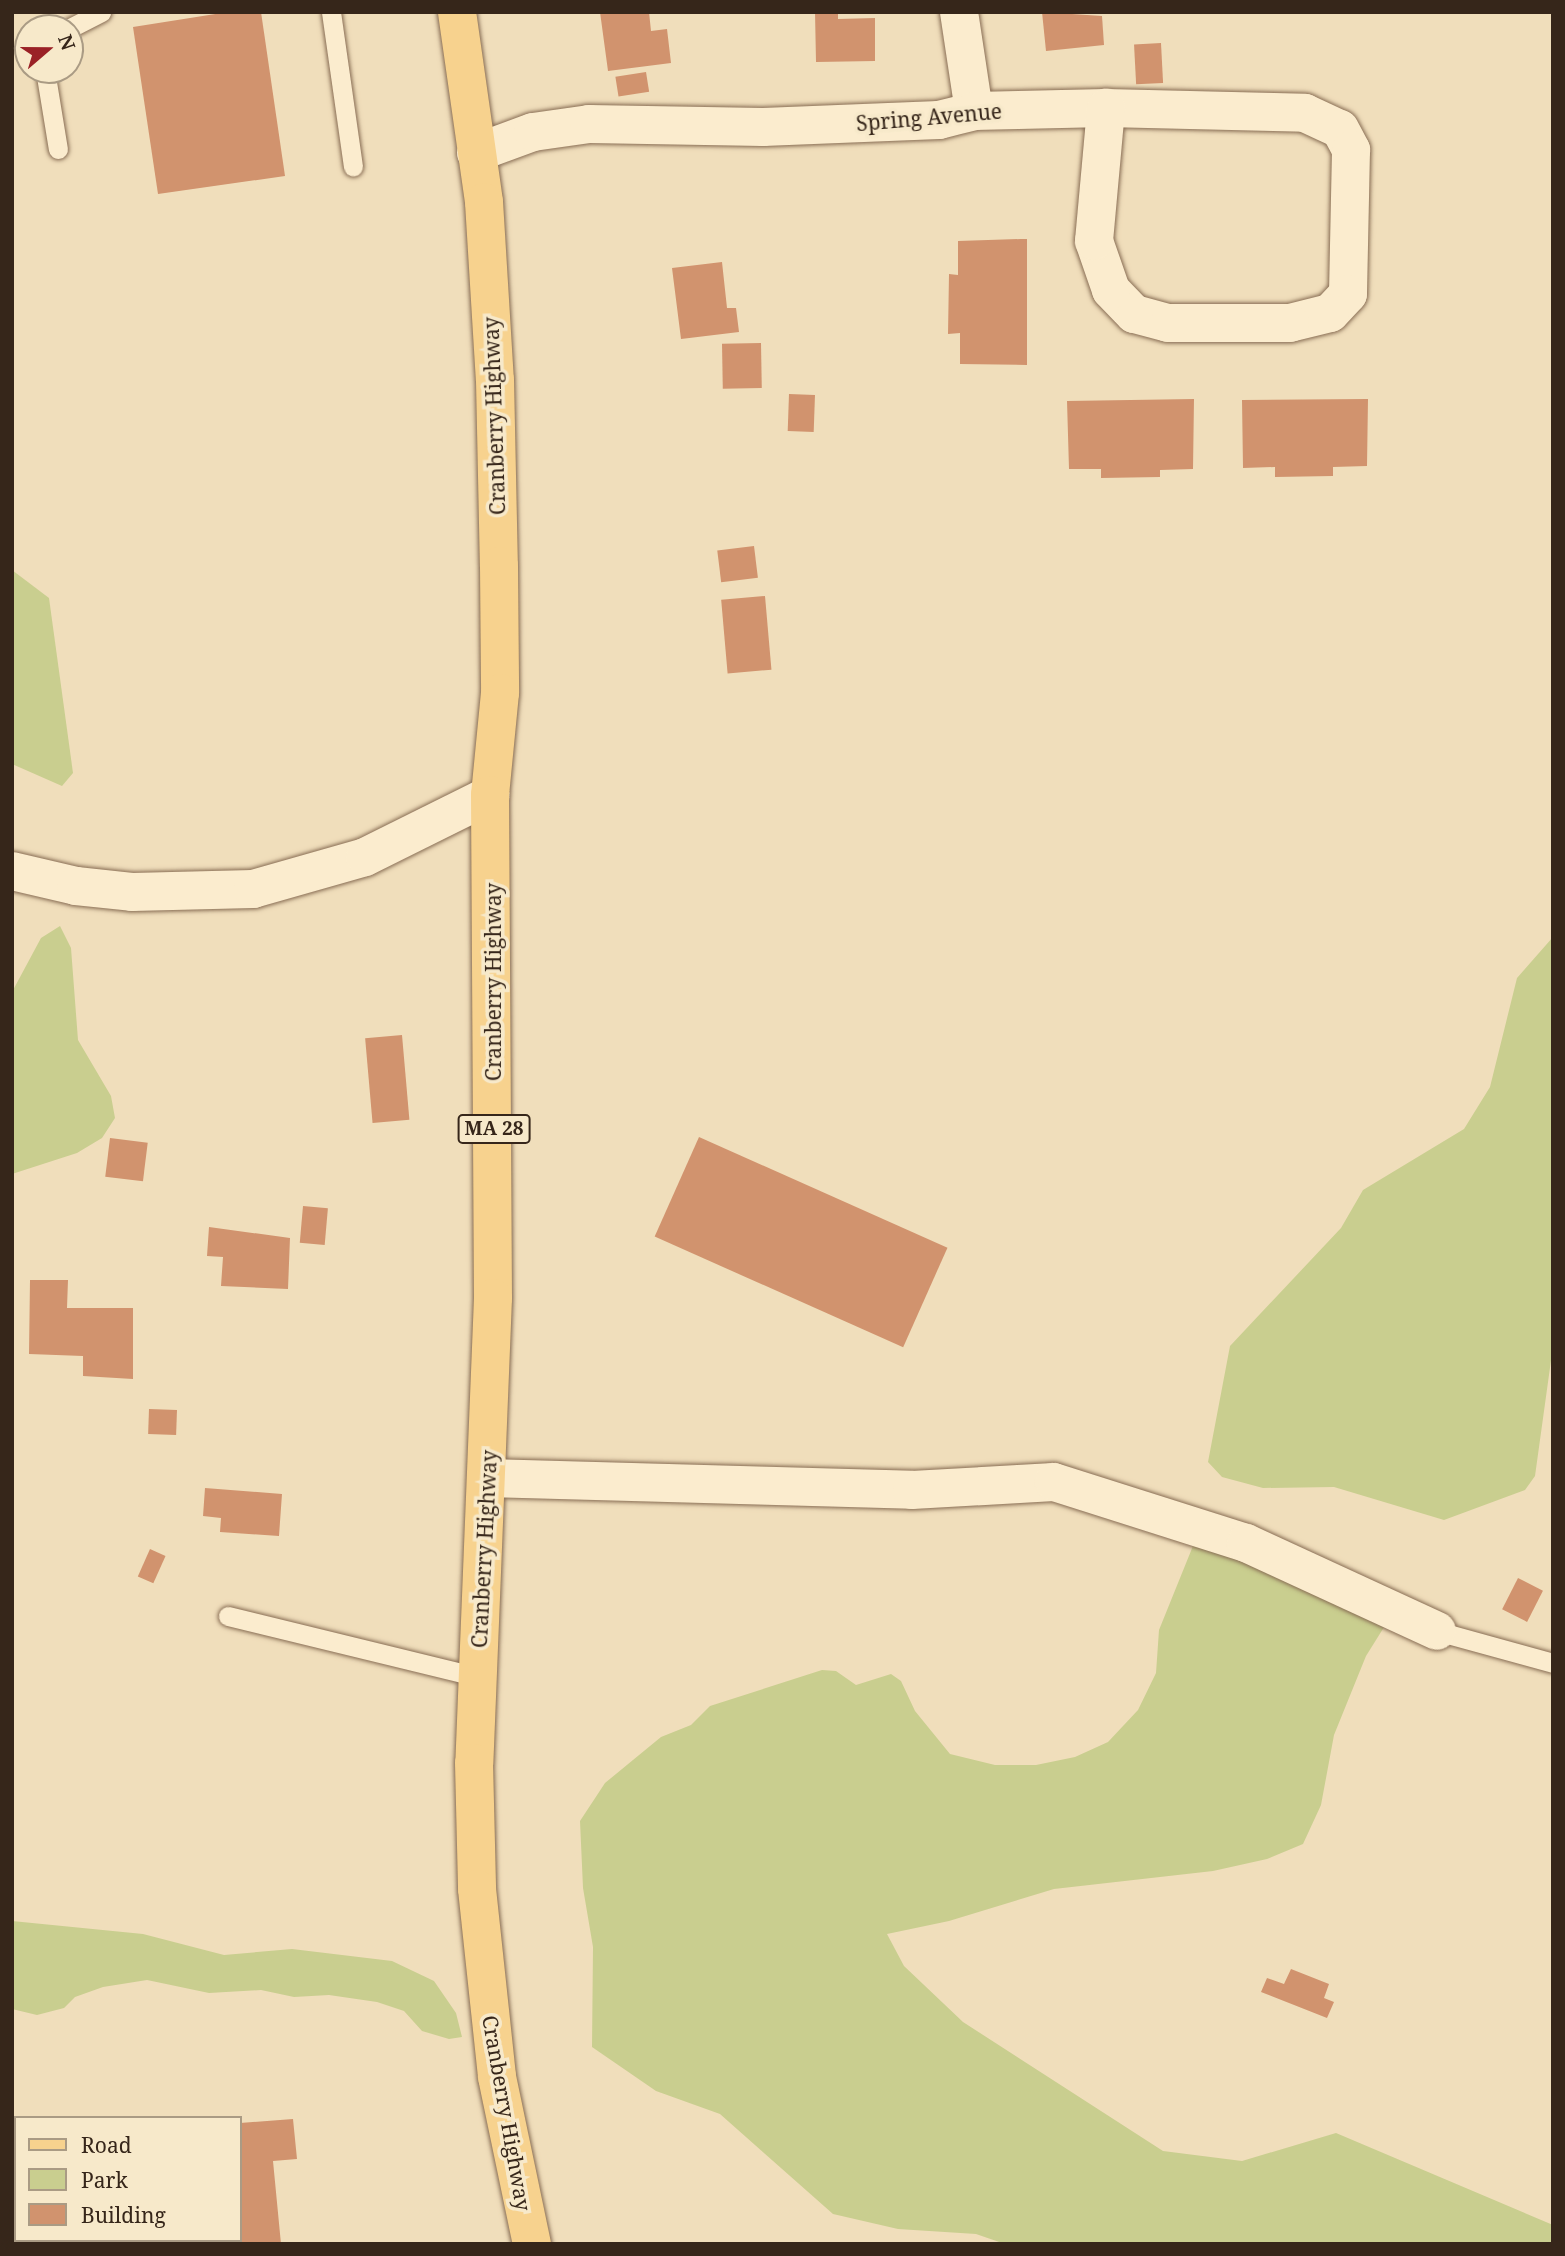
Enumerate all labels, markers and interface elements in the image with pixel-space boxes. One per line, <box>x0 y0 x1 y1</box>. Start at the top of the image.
north arrow <box>14 14 84 84</box>
text: N <box>52 31 82 54</box>
street label: Spring Avenue <box>855 98 1003 136</box>
street label: Cranberry Highway <box>478 316 510 516</box>
street label: Cranberry Highway <box>480 883 506 1081</box>
road number: MA 28 <box>457 1114 531 1144</box>
street label: Cranberry Highway <box>466 1449 502 1649</box>
street label: Cranberry Highway <box>477 2013 537 2213</box>
legend <box>14 2116 242 2242</box>
text: Road <box>81 2131 132 2159</box>
text: Park <box>81 2166 128 2194</box>
text: Building <box>81 2201 166 2229</box>

